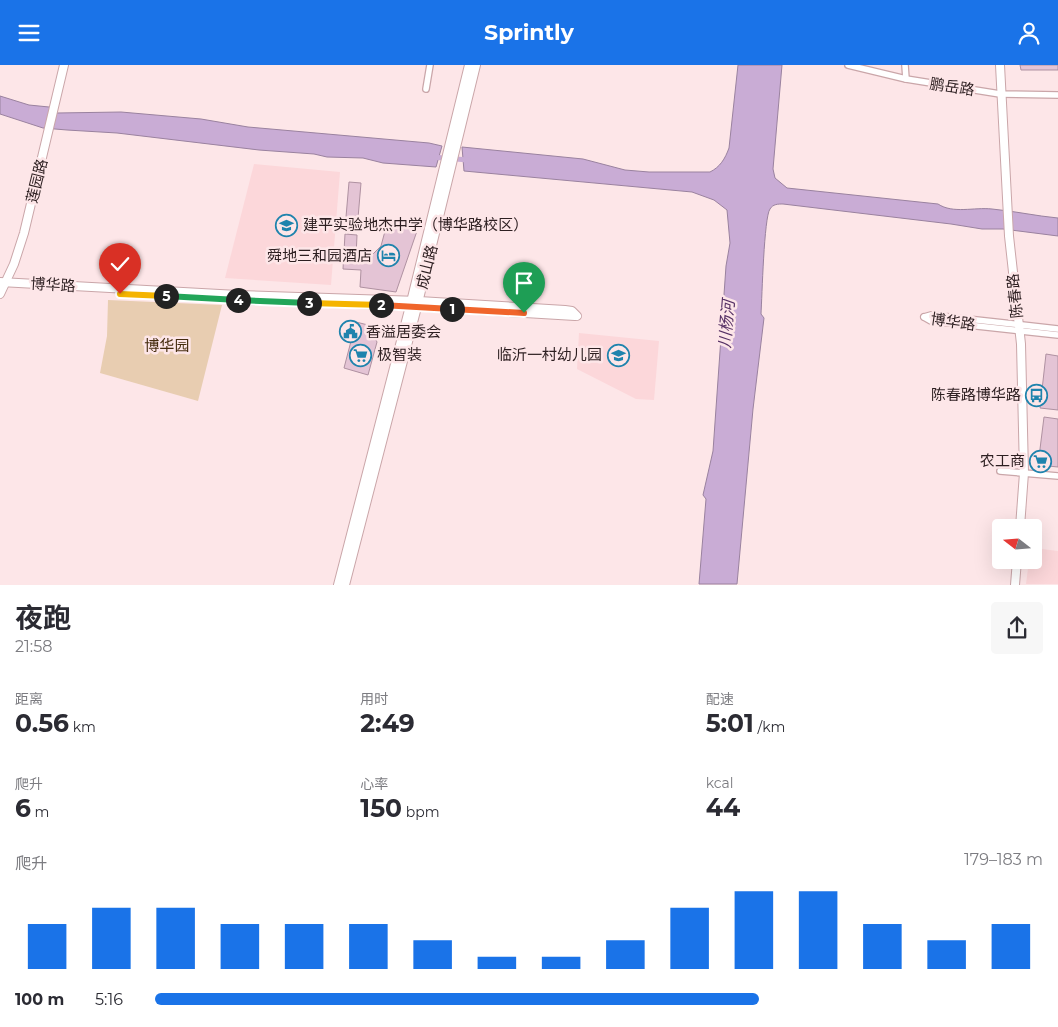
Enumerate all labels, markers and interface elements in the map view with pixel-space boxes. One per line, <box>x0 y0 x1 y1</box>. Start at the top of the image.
icon: menu <box>15 19 43 47</box>
text: Sprintly <box>484 19 574 46</box>
icon: person <box>1015 19 1043 47</box>
street label: 鹏岳路 <box>928 74 976 99</box>
street label: 莲园路 <box>22 157 51 205</box>
school or university icon: 建平实验地杰中学（博华路校区） <box>275 213 299 237</box>
place label: 建平实验地杰中学（博华路校区） <box>303 215 528 234</box>
pin <box>99 243 141 294</box>
street label: 成山路 <box>412 243 441 291</box>
hotel icon: 舜地三和园酒店 <box>376 244 400 268</box>
place label: 舜地三和园酒店 <box>267 246 372 265</box>
icon: check <box>106 250 134 278</box>
pin <box>503 262 545 313</box>
icon: arrive <box>510 269 538 297</box>
street label: 陈春路 <box>1003 273 1026 319</box>
street label: 博华路 <box>30 274 76 295</box>
pin: 5 <box>154 283 178 309</box>
text: 5 <box>162 287 171 305</box>
pin: 4 <box>226 287 250 313</box>
text: 4 <box>234 291 243 309</box>
pin: 3 <box>296 291 322 315</box>
pin: 2 <box>368 293 394 317</box>
text: 3 <box>305 294 314 312</box>
text: 2 <box>377 296 386 314</box>
water label: 川杨河 <box>715 296 738 349</box>
pin: 1 <box>440 297 464 321</box>
text: 1 <box>450 300 455 318</box>
street label: 博华路 <box>929 309 977 334</box>
public building icon: 香溢居委会 <box>338 320 362 344</box>
place label: 香溢居委会 <box>366 322 441 341</box>
park label: 博华园 <box>144 336 190 355</box>
supermarket icon: 极智装 <box>349 343 373 367</box>
school or university icon: 临沂一村幼儿园 <box>606 343 630 367</box>
place label: 极智装 <box>377 345 422 364</box>
place label: 临沂一村幼儿园 <box>497 345 602 364</box>
bus stop icon: 陈春路博华路 <box>1025 383 1049 407</box>
place label: 陈春路博华路 <box>931 385 1021 404</box>
supermarket icon: 农工商 <box>1029 449 1053 473</box>
place label: 农工商 <box>980 451 1025 470</box>
north arrow <box>992 519 1042 569</box>
map controls <box>992 519 1042 569</box>
text: 夜跑 <box>15 601 71 635</box>
button: share <box>991 602 1043 654</box>
text: 21:58 <box>15 637 53 656</box>
text: 距离 <box>15 690 43 708</box>
text: 用时 <box>360 690 388 708</box>
text: 配速 <box>706 690 734 708</box>
text: 0.56 <box>15 708 69 738</box>
text: 2:49 <box>360 708 415 738</box>
text: 5:01 <box>706 708 754 738</box>
text: km <box>69 718 96 736</box>
text: /km <box>754 718 785 736</box>
text: kcal <box>706 774 734 792</box>
text: 爬升 <box>15 775 43 793</box>
text: 心率 <box>360 775 388 793</box>
text: 44 <box>706 792 740 822</box>
text: 6 <box>15 793 31 823</box>
text: 150 <box>360 793 402 823</box>
text: m <box>31 803 49 821</box>
text: bpm <box>402 803 440 821</box>
text: 179–183 m <box>964 850 1043 869</box>
text: 爬升 <box>15 854 47 873</box>
text: 100 m <box>15 990 64 1009</box>
text: 5:16 <box>95 990 123 1009</box>

